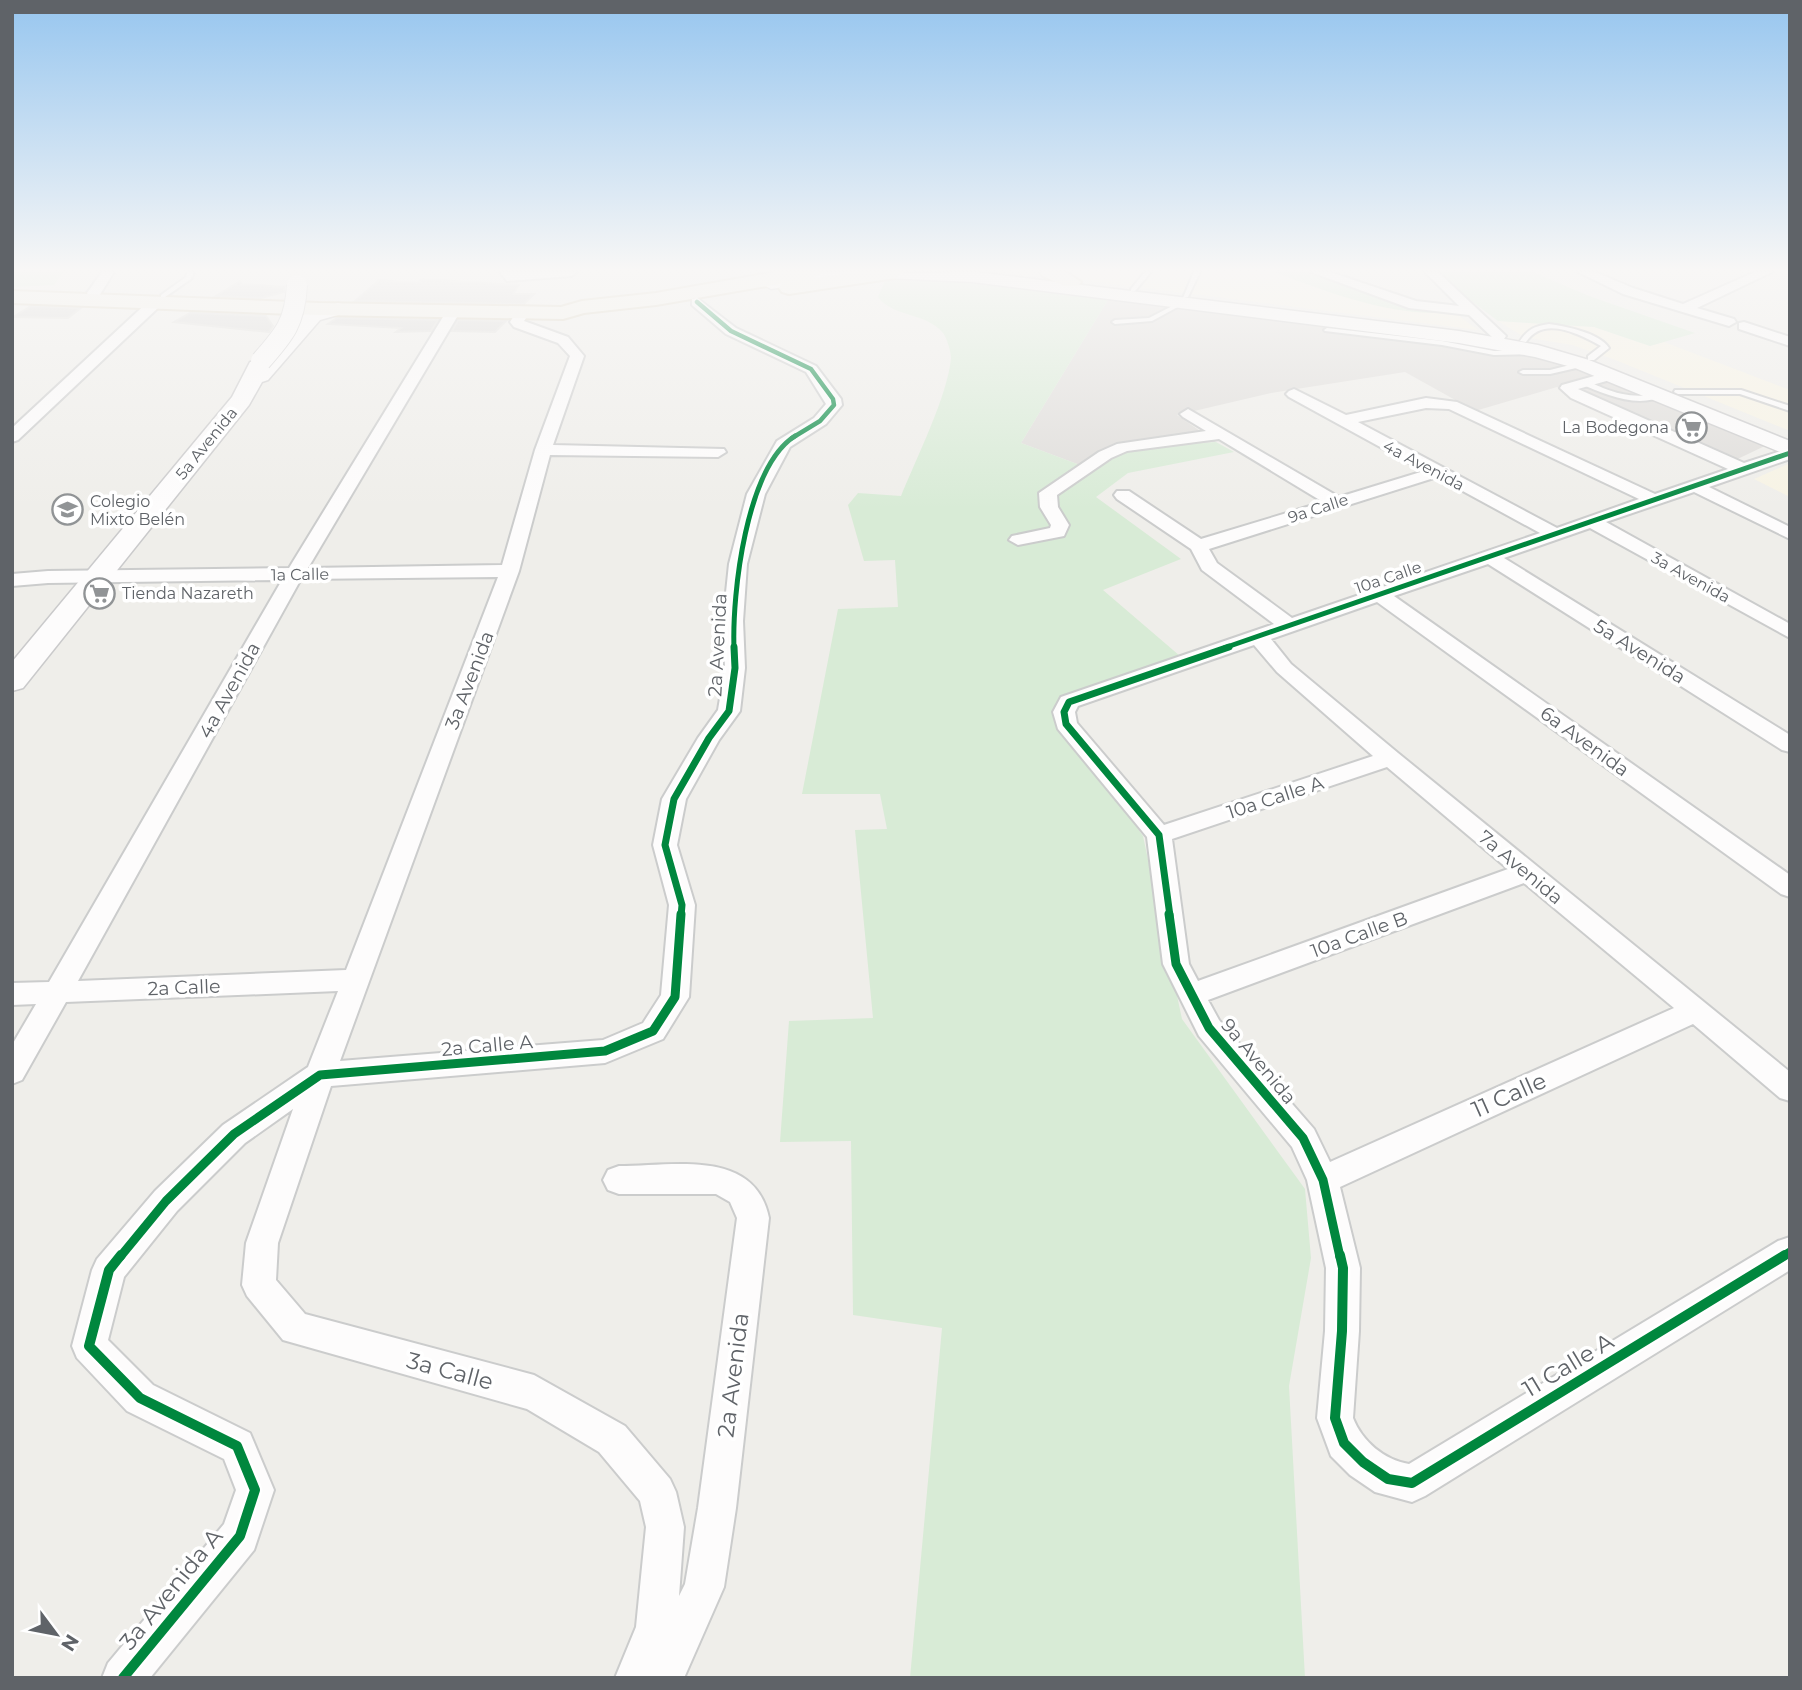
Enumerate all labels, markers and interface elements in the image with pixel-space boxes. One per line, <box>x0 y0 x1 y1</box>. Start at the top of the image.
street label: 5a Avenida <box>172 403 241 483</box>
supermarket icon: La Bodegona <box>1675 410 1709 444</box>
place label: La Bodegona <box>1562 418 1669 437</box>
street label: 4a Avenida <box>1380 436 1468 495</box>
street label: 9a Calle <box>1286 490 1351 527</box>
place label: Colegio Mixto Belén <box>90 492 185 529</box>
school or university icon: Colegio Mixto Belén <box>50 493 84 527</box>
street label: 3a Avenida <box>1648 548 1734 607</box>
street label: 10a Calle <box>1352 557 1424 598</box>
street label: 1a Calle <box>271 564 329 585</box>
supermarket icon: Tienda Nazareth <box>82 576 116 610</box>
place label: Tienda Nazareth <box>122 584 254 603</box>
street label: 2a Avenida <box>703 593 732 697</box>
street label: 5a Avenida <box>1590 614 1690 689</box>
street label: 3a Avenida <box>440 628 499 733</box>
street label: 4a Avenida <box>194 638 265 742</box>
street label: 6a Avenida <box>1536 701 1634 781</box>
street label: 10a Calle A <box>1224 771 1327 824</box>
street label: 7a Avenida <box>1474 825 1568 909</box>
street label: 10a Calle B <box>1308 906 1411 963</box>
street label: 2a Calle <box>147 975 221 1000</box>
street label: 9a Avenida <box>1216 1014 1301 1109</box>
street label: 2a Calle A <box>440 1030 534 1061</box>
street label: 11 Calle <box>1467 1066 1551 1124</box>
street label: 2a Avenida <box>711 1311 755 1439</box>
street label: 11 Calle A <box>1517 1327 1619 1403</box>
street label: 3a Calle <box>404 1346 496 1396</box>
street label: 3a Avenida A <box>114 1522 229 1655</box>
north arrow <box>21 1599 91 1669</box>
text: N <box>56 1630 84 1655</box>

